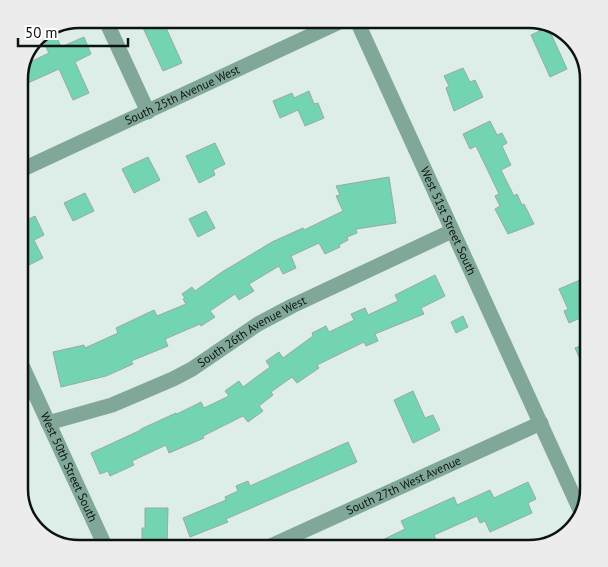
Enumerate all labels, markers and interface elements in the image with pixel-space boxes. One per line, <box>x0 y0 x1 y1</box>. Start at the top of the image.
scale bar <box>18 15 128 47</box>
text: 50 m <box>25 23 58 42</box>
street label: South 25th Avenue West <box>122 62 242 128</box>
street label: West 51st Street South <box>417 164 480 277</box>
street label: South 26th Avenue West <box>194 292 308 370</box>
street label: West 50th Street South <box>38 410 101 524</box>
street label: South 27th West Avenue <box>343 452 463 518</box>

